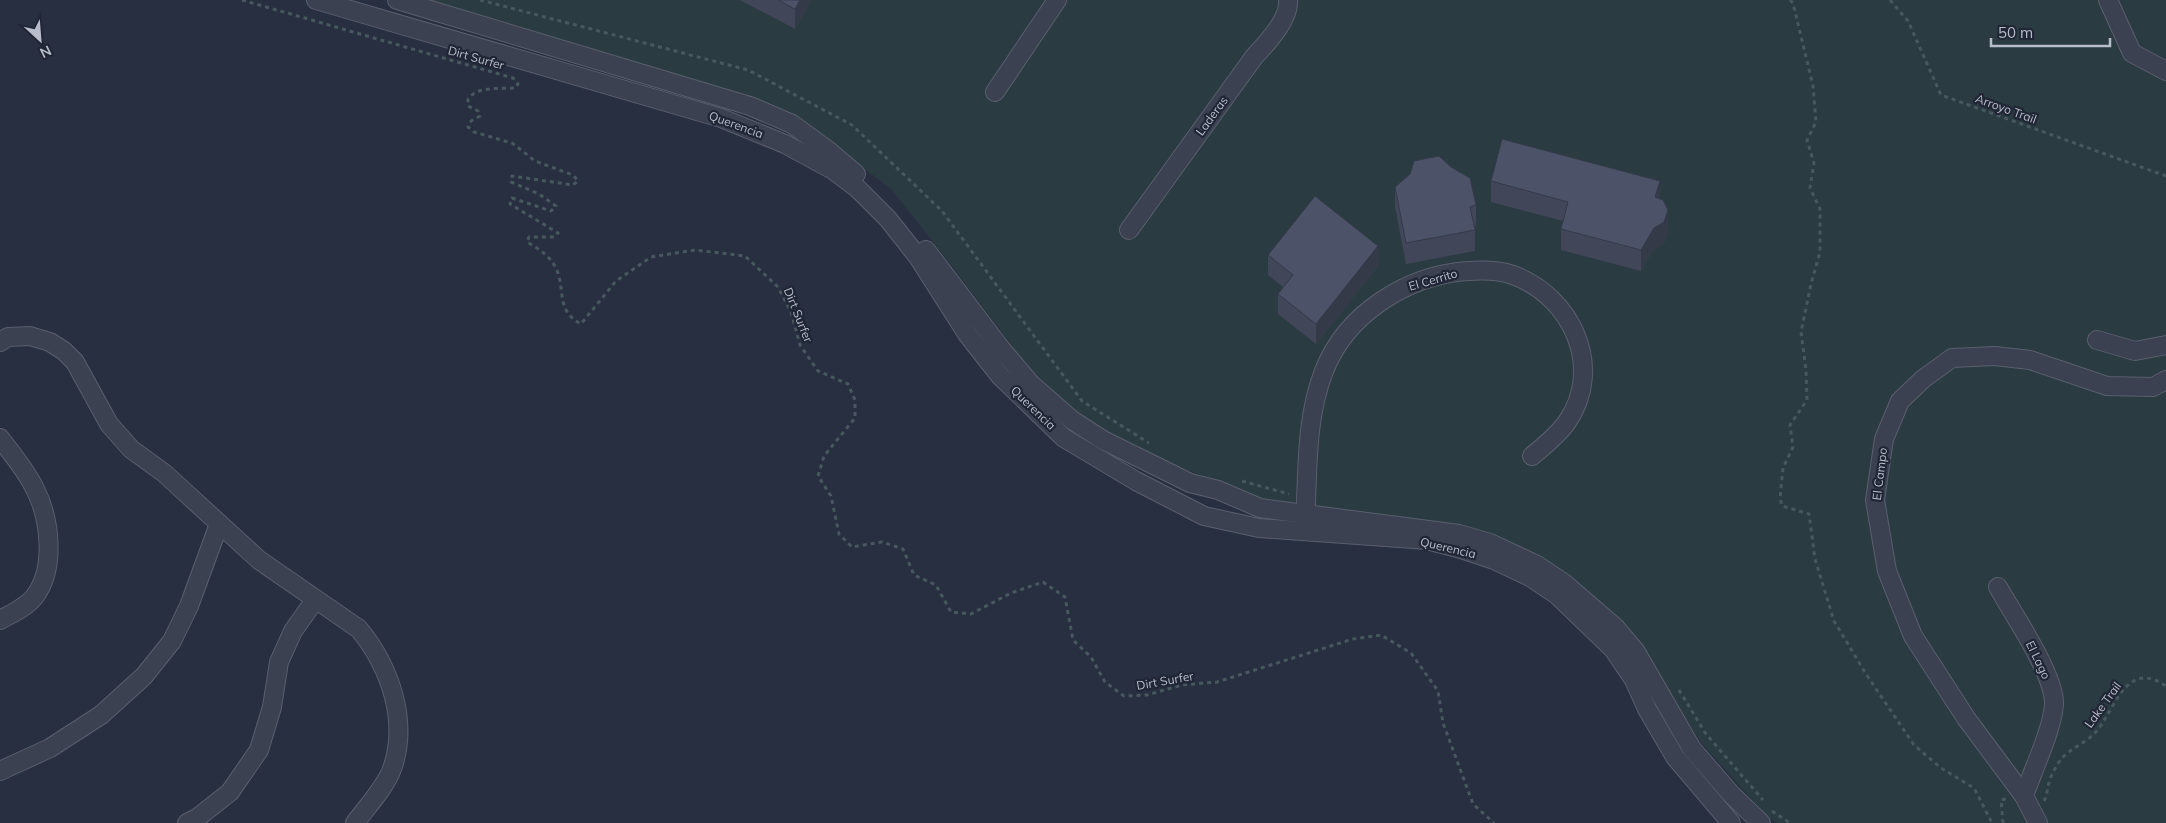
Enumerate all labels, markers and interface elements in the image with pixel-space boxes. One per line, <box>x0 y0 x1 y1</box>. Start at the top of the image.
north arrow <box>15 15 65 65</box>
scale bar <box>1991 15 2110 47</box>
text: 50 m <box>1998 23 2033 42</box>
text: N <box>37 41 54 62</box>
street label: Dirt Surfer <box>446 42 507 73</box>
street label: Arroyo Trail <box>1974 91 2039 127</box>
street label: Laderas <box>1192 93 1231 138</box>
street label: Querencia <box>707 108 765 141</box>
street label: El Cerrito <box>1407 265 1459 294</box>
street label: Dirt Surfer <box>781 285 816 345</box>
street label: Querencia <box>1008 383 1059 433</box>
street label: El Campo <box>1869 447 1890 501</box>
street label: Querencia <box>1419 534 1477 561</box>
street label: El Lago <box>2023 638 2054 682</box>
street label: Dirt Surfer <box>1135 668 1195 693</box>
street label: Lake Trail <box>2081 679 2124 731</box>

